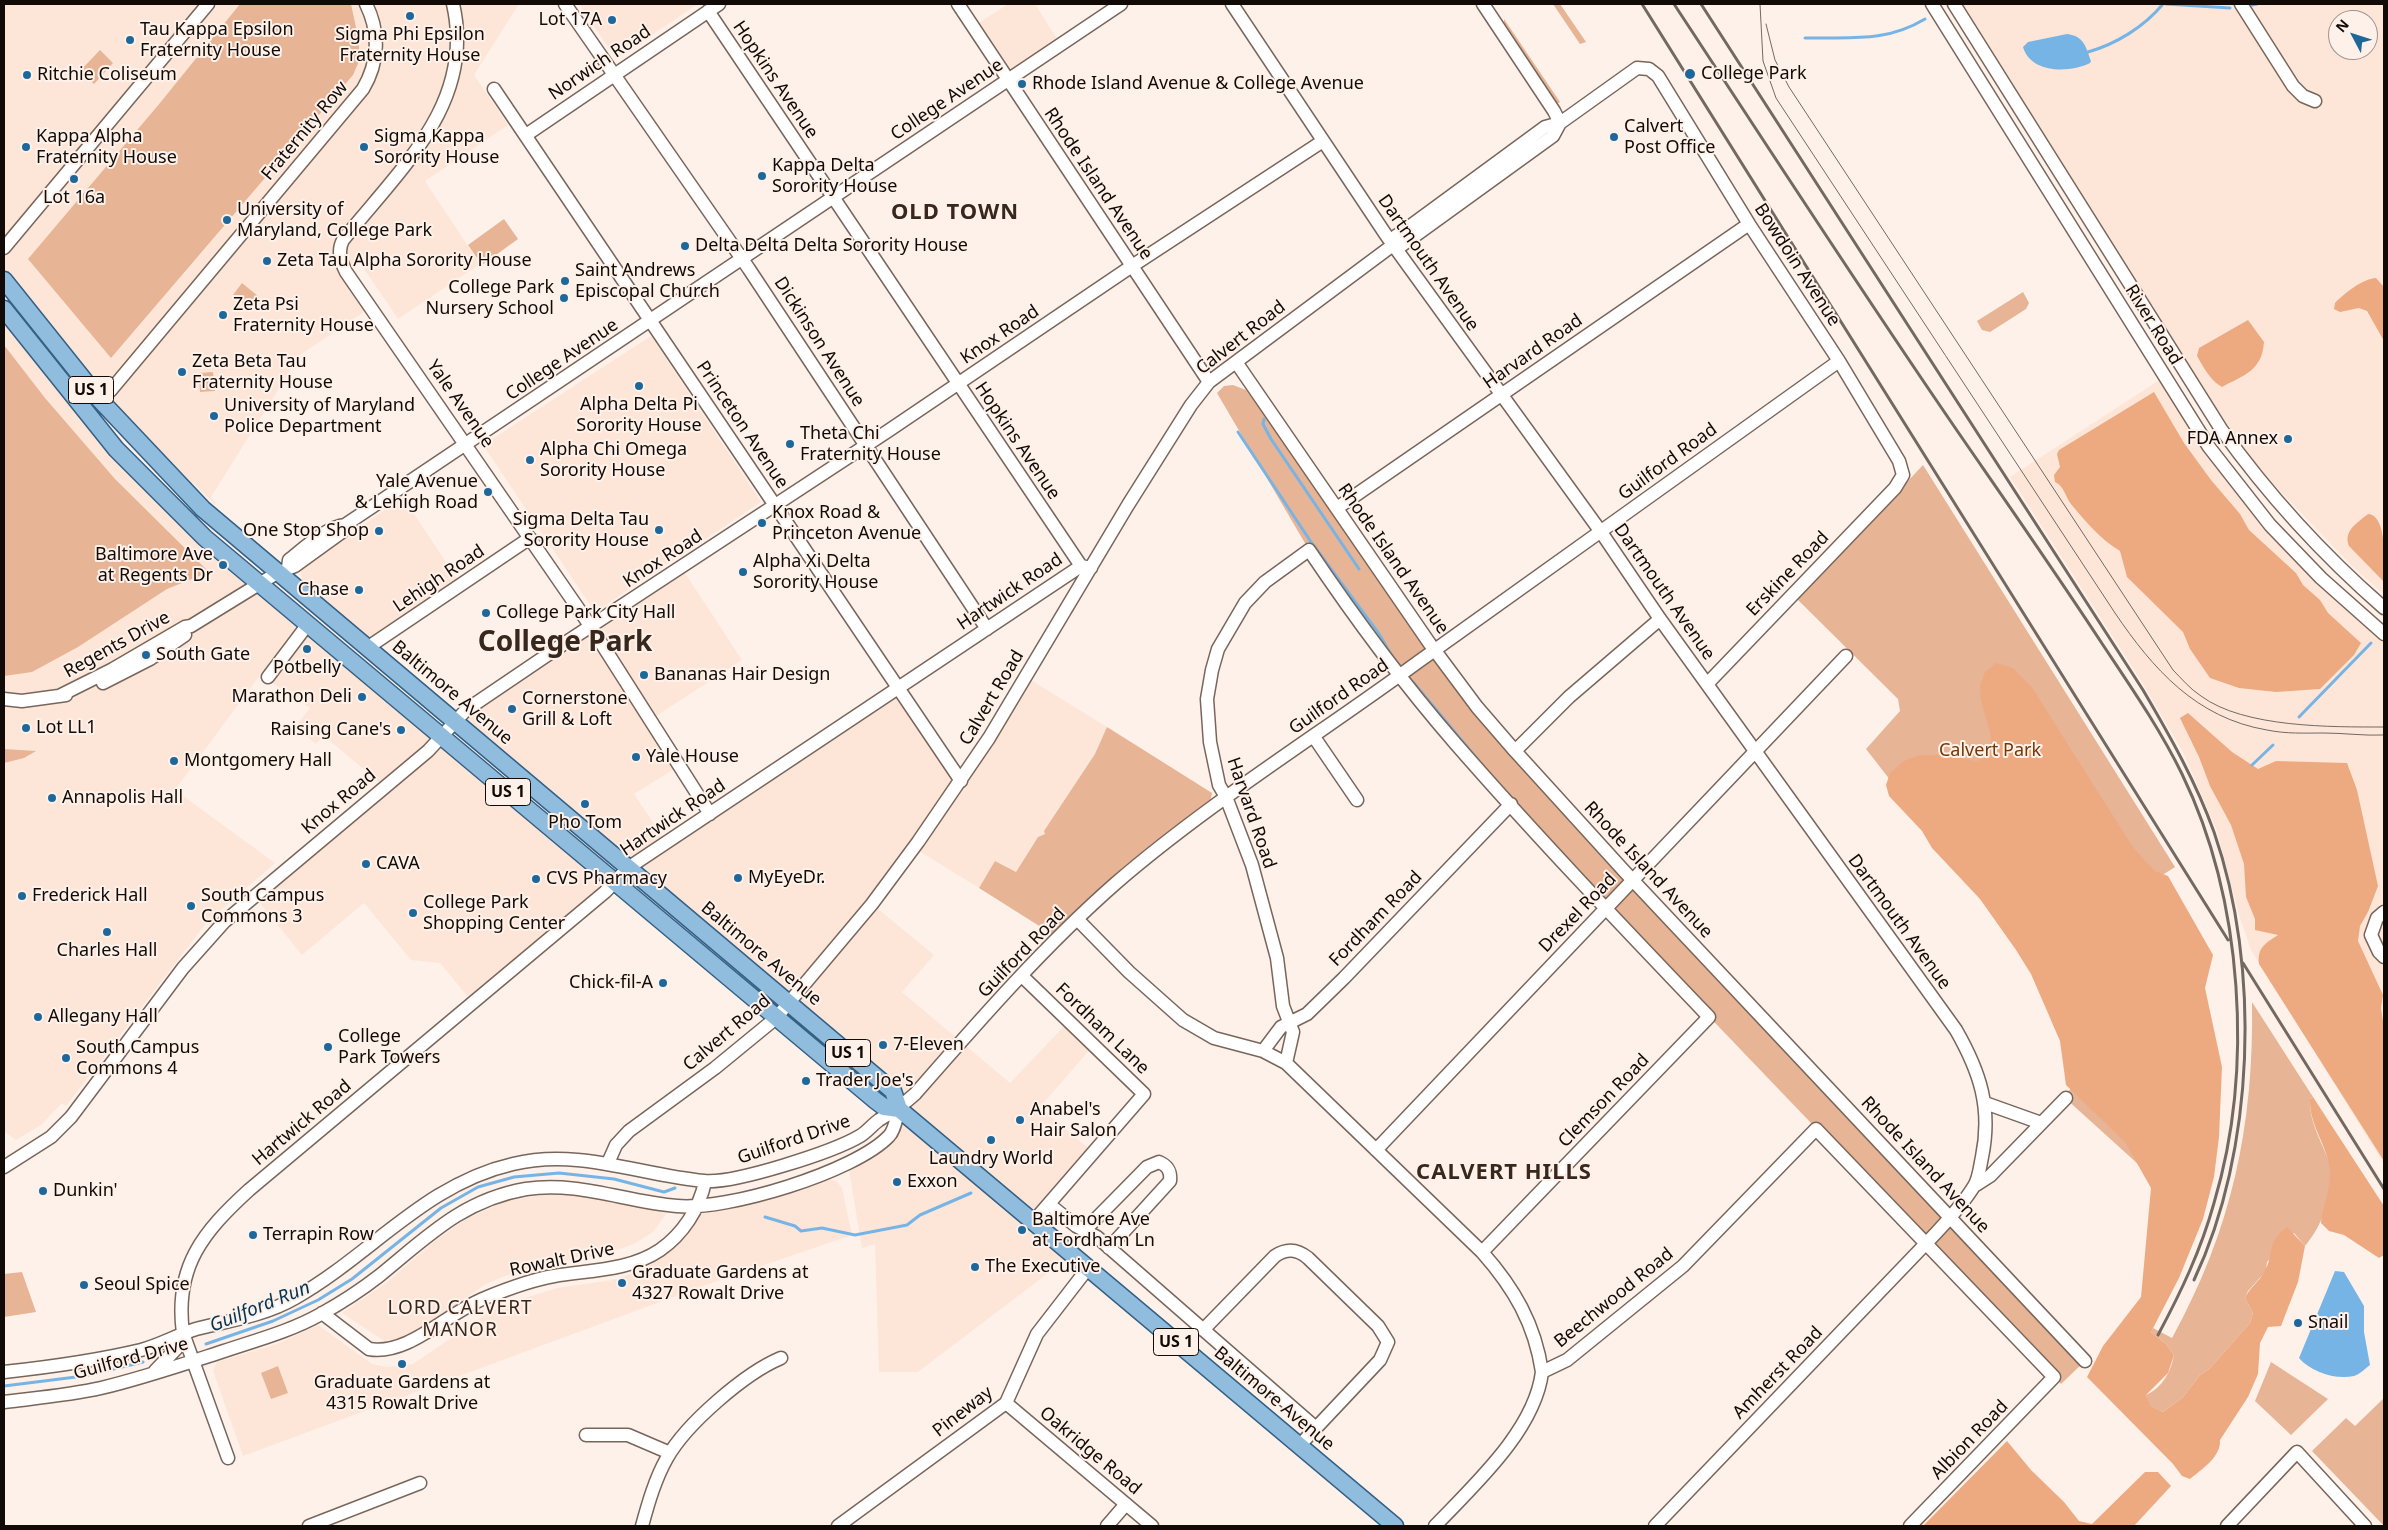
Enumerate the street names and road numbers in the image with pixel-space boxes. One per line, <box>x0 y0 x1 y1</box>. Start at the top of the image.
street label: Hopkins Avenue <box>728 17 822 143</box>
street label: Norwich Road <box>545 21 655 105</box>
street label: College Avenue <box>887 54 1007 146</box>
street label: Fraternity Row <box>257 77 353 185</box>
street label: Rhode Island Avenue <box>1039 104 1157 264</box>
street label: Dartmouth Avenue <box>1373 191 1483 335</box>
street label: Bowdoin Avenue <box>1749 200 1845 330</box>
street label: Dickinson Avenue <box>769 273 869 411</box>
street label: River Road <box>2120 281 2186 369</box>
street label: Calvert Road <box>1192 296 1290 380</box>
street label: Knox Road <box>957 301 1043 369</box>
street label: Harvard Road <box>1479 310 1587 394</box>
street label: College Avenue <box>502 314 622 406</box>
street label: Yale Avenue <box>422 356 498 452</box>
street label: Princeton Avenue <box>691 357 793 493</box>
road number: US 1 <box>68 376 114 404</box>
street label: Hopkins Avenue <box>970 378 1064 504</box>
street label: Guilford Road <box>1614 419 1722 505</box>
street label: Rhode Island Avenue <box>1333 480 1453 638</box>
street label: Dartmouth Avenue <box>1609 520 1719 664</box>
street label: Knox Road <box>619 525 707 593</box>
street label: Erskine Road <box>1742 527 1834 621</box>
street label: Lehigh Road <box>389 541 489 617</box>
street label: Hartwick Road <box>953 549 1067 635</box>
street label: Regents Drive <box>60 607 174 683</box>
street label: Baltimore Avenue <box>387 636 517 750</box>
street label: Calvert Road <box>955 646 1029 750</box>
street label: Guilford Road <box>1285 655 1393 739</box>
street label: Harvard Road <box>1222 755 1280 871</box>
street label: Knox Road <box>297 765 381 839</box>
street label: Hartwick Road <box>616 775 730 861</box>
road number: US 1 <box>486 779 530 806</box>
street label: Rhode Island Avenue <box>1579 797 1717 943</box>
street label: Dartmouth Avenue <box>1843 850 1955 994</box>
street label: Fordham Road <box>1325 867 1427 971</box>
street label: Drexel Road <box>1535 869 1621 957</box>
street label: Baltimore Avenue <box>696 897 826 1011</box>
street label: Guilford Road <box>974 904 1070 1002</box>
street label: Fordham Lane <box>1051 979 1153 1079</box>
street label: Calvert Road <box>679 990 775 1076</box>
road number: US 1 <box>826 1040 870 1066</box>
street label: Clemson Road <box>1554 1050 1654 1152</box>
street label: Hartwick Road <box>248 1075 356 1171</box>
street label: Rhode Island Avenue <box>1856 1092 1994 1238</box>
street label: Guilford Drive <box>735 1111 853 1169</box>
street label: Rowalt Drive <box>508 1238 616 1282</box>
street label: Beechwood Road <box>1550 1243 1678 1353</box>
street label: Amherst Road <box>1729 1322 1827 1424</box>
road number: US 1 <box>1154 1328 1198 1355</box>
street label: Guilford Drive <box>71 1333 191 1385</box>
street label: Baltimore Avenue <box>1209 1342 1339 1456</box>
street label: Pineway <box>929 1382 997 1442</box>
street label: Albion Road <box>1927 1396 2013 1484</box>
street label: Oakridge Road <box>1035 1402 1145 1500</box>

